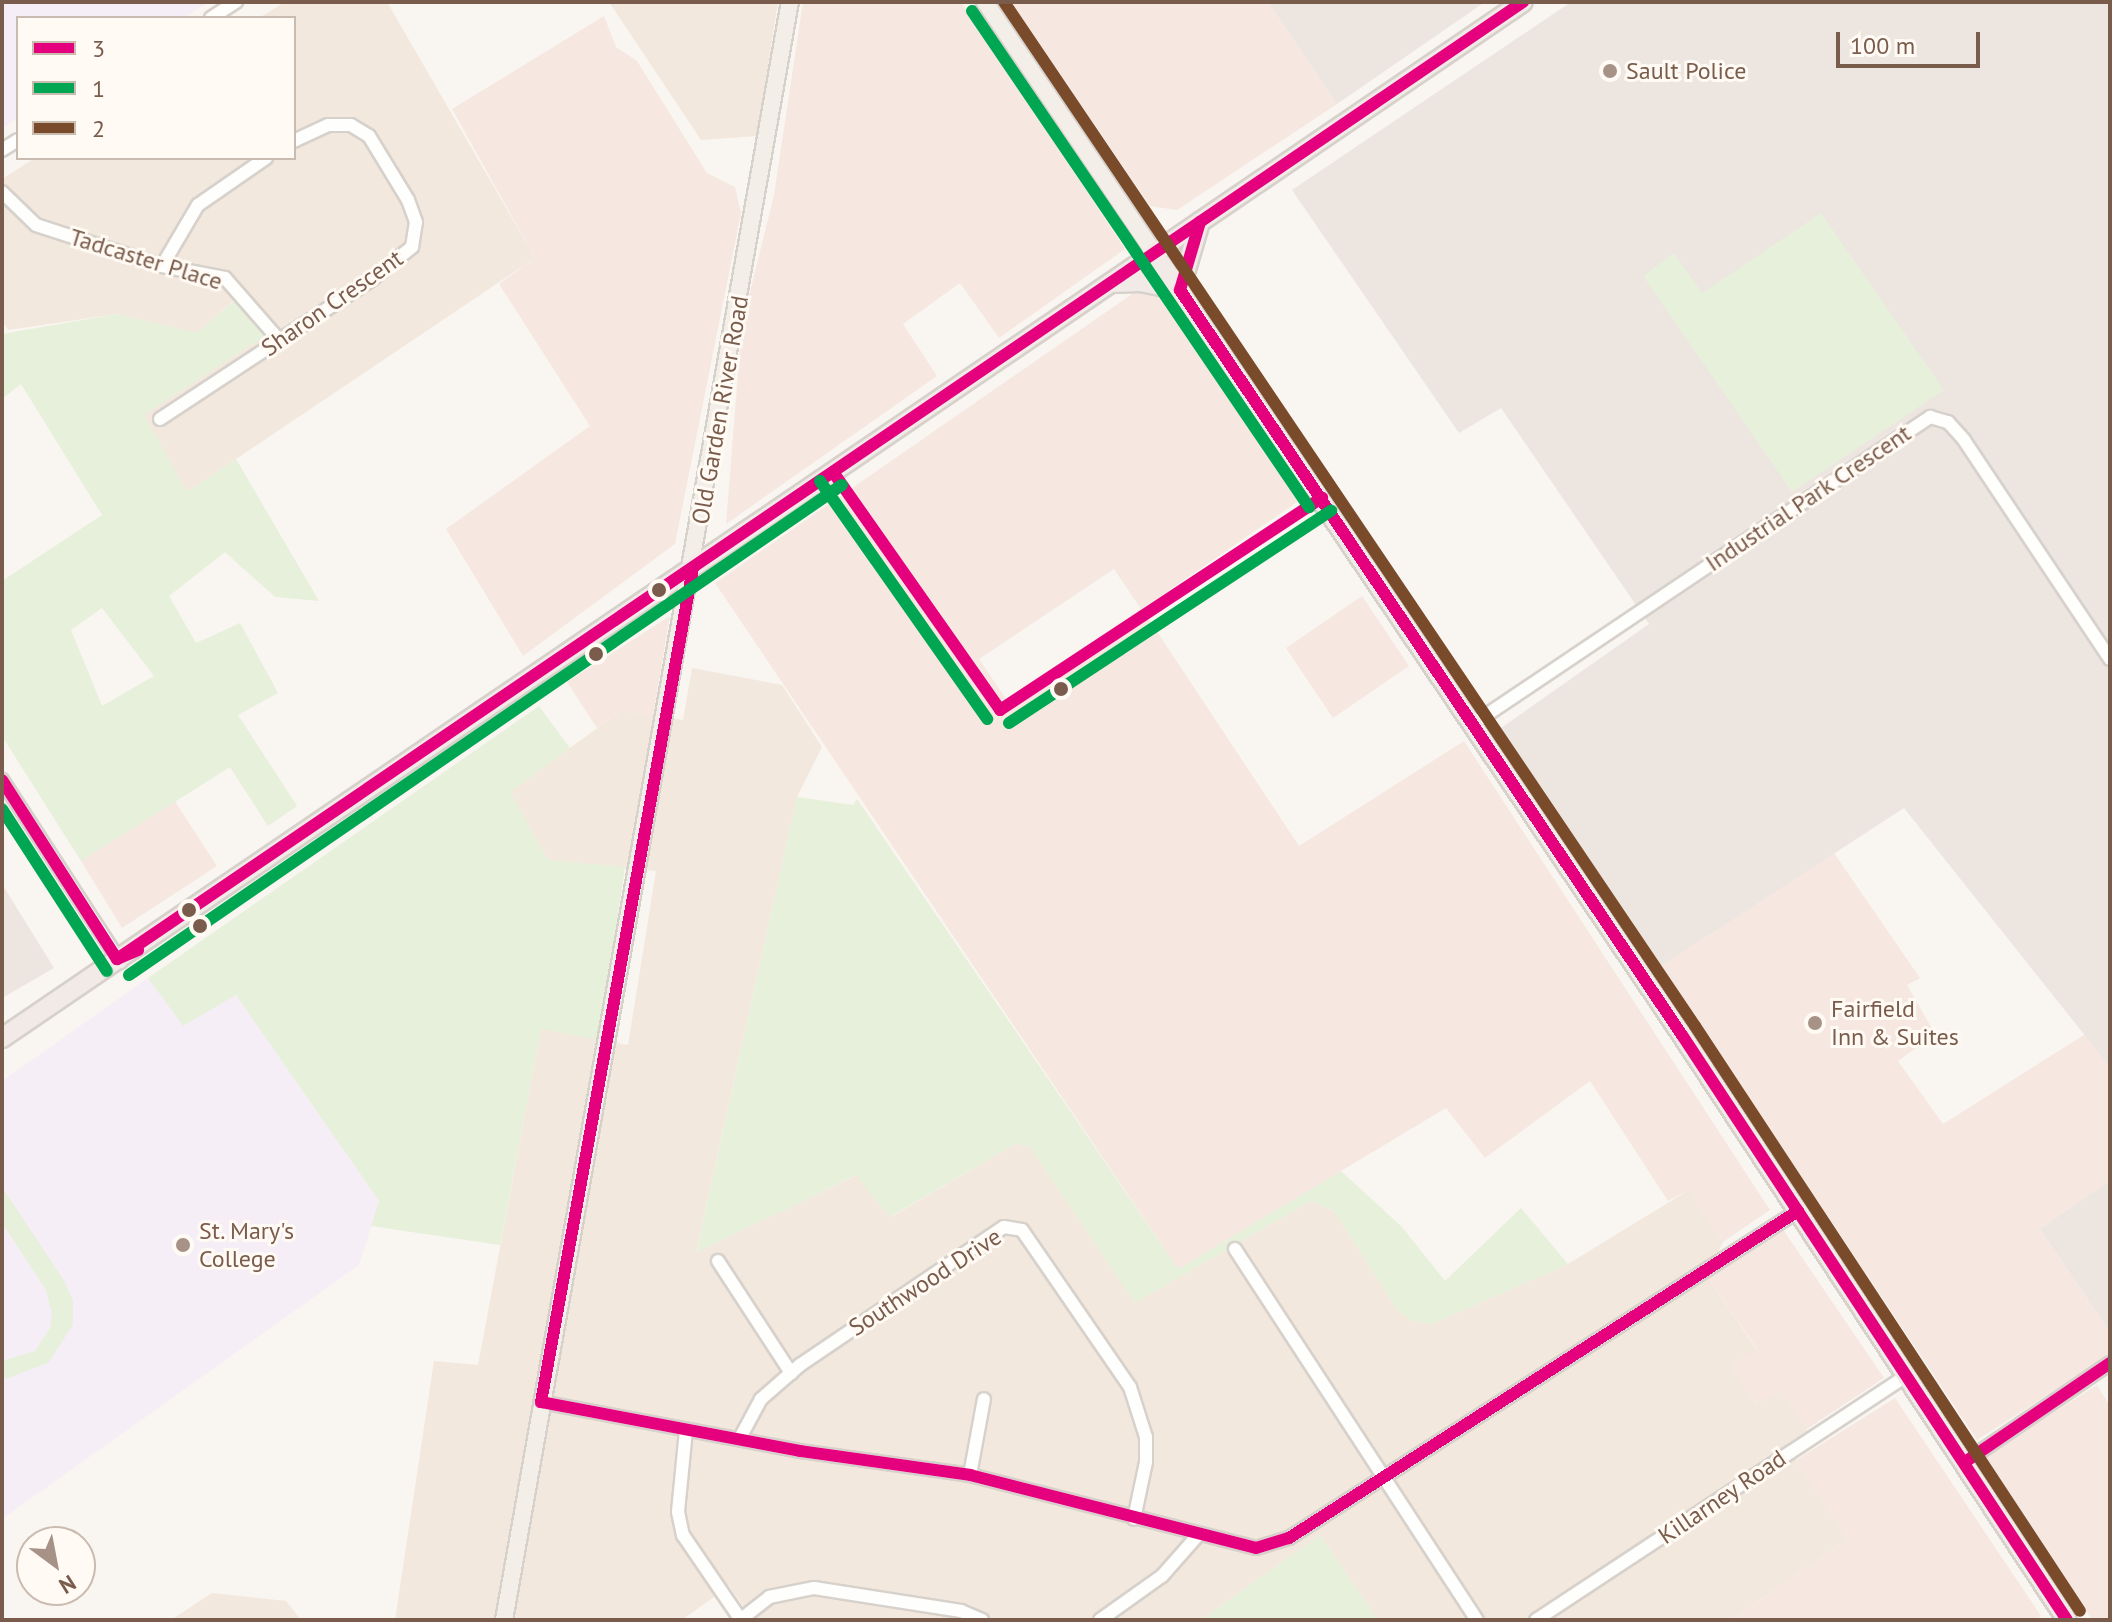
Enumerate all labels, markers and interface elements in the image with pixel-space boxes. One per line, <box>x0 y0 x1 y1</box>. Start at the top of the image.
legend <box>16 16 296 160</box>
scale bar <box>1840 16 1984 66</box>
text: 100 m <box>1850 30 1915 61</box>
text: 3 <box>92 33 105 64</box>
place label: Sault Police <box>1626 57 1746 85</box>
marker: Sault Police <box>1601 62 1619 80</box>
text: 1 <box>92 73 105 104</box>
text: 2 <box>92 113 105 144</box>
street label: Tadcaster Place <box>66 222 226 296</box>
street label: Sharon Crescent <box>256 244 408 362</box>
street label: Old Garden River Road <box>686 293 754 527</box>
street label: Industrial Park Crescent <box>1700 418 1916 578</box>
unlabelled marker <box>651 582 667 598</box>
unlabelled marker <box>588 646 604 662</box>
unlabelled marker <box>1053 681 1069 697</box>
unlabelled marker <box>181 902 197 918</box>
unlabelled marker <box>192 918 208 934</box>
place label: Fairfield Inn & Suites <box>1831 995 1959 1051</box>
marker: Fairfield Inn & Suites <box>1806 1014 1824 1032</box>
place label: St. Mary's College <box>199 1217 296 1273</box>
street label: Southwood Drive <box>843 1222 1007 1342</box>
marker: St. Mary's College <box>174 1236 192 1254</box>
street label: Killarney Road <box>1652 1444 1792 1550</box>
north arrow <box>16 1526 96 1606</box>
text: N <box>54 1569 81 1600</box>

